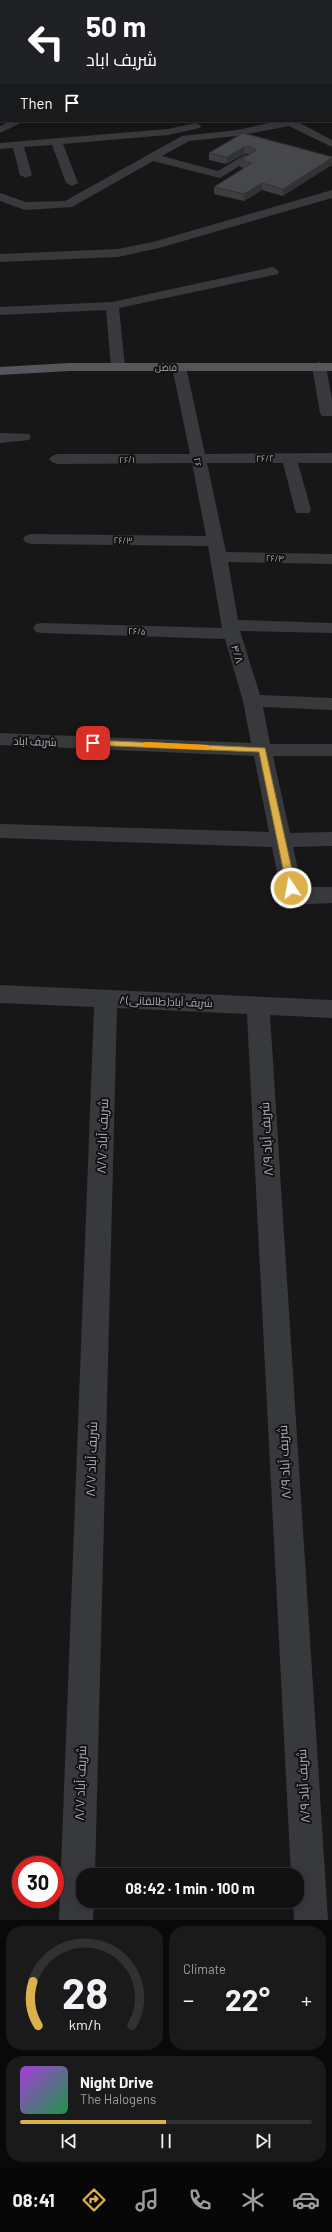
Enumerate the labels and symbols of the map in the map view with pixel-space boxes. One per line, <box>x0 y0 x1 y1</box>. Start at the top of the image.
street label: فاضل <box>155 362 177 373</box>
street label: ۲۶/۲ <box>256 452 274 464</box>
street label: ۲۶/۱ <box>119 454 135 465</box>
street label: ۲۶ <box>192 457 204 467</box>
street label: ۲۶/۳ <box>114 534 132 546</box>
street label: ۲۶/۴ <box>266 552 284 564</box>
street label: ۲۶/۵ <box>128 625 146 637</box>
street label: ۴/۸ <box>229 643 247 665</box>
pin <box>76 726 110 760</box>
street label: شریف اباد <box>13 734 57 749</box>
position arrow <box>270 867 312 909</box>
street label: ۸شریف آباد(طالقانی) <box>119 993 213 1010</box>
street label: شریف آباد ۸/۷ <box>93 1098 111 1174</box>
street label: شریف آباد ۸/۹ <box>256 1102 276 1176</box>
street label: شریف آباد ۸/۷ <box>82 1421 100 1497</box>
street label: شریف آباد ۸/۹ <box>274 1425 294 1499</box>
street label: شریف آباد ۸/۷ <box>71 1745 89 1821</box>
street label: شریف آباد ۸/۹ <box>293 1749 313 1823</box>
speed limit sign: 30 <box>12 1856 64 1908</box>

